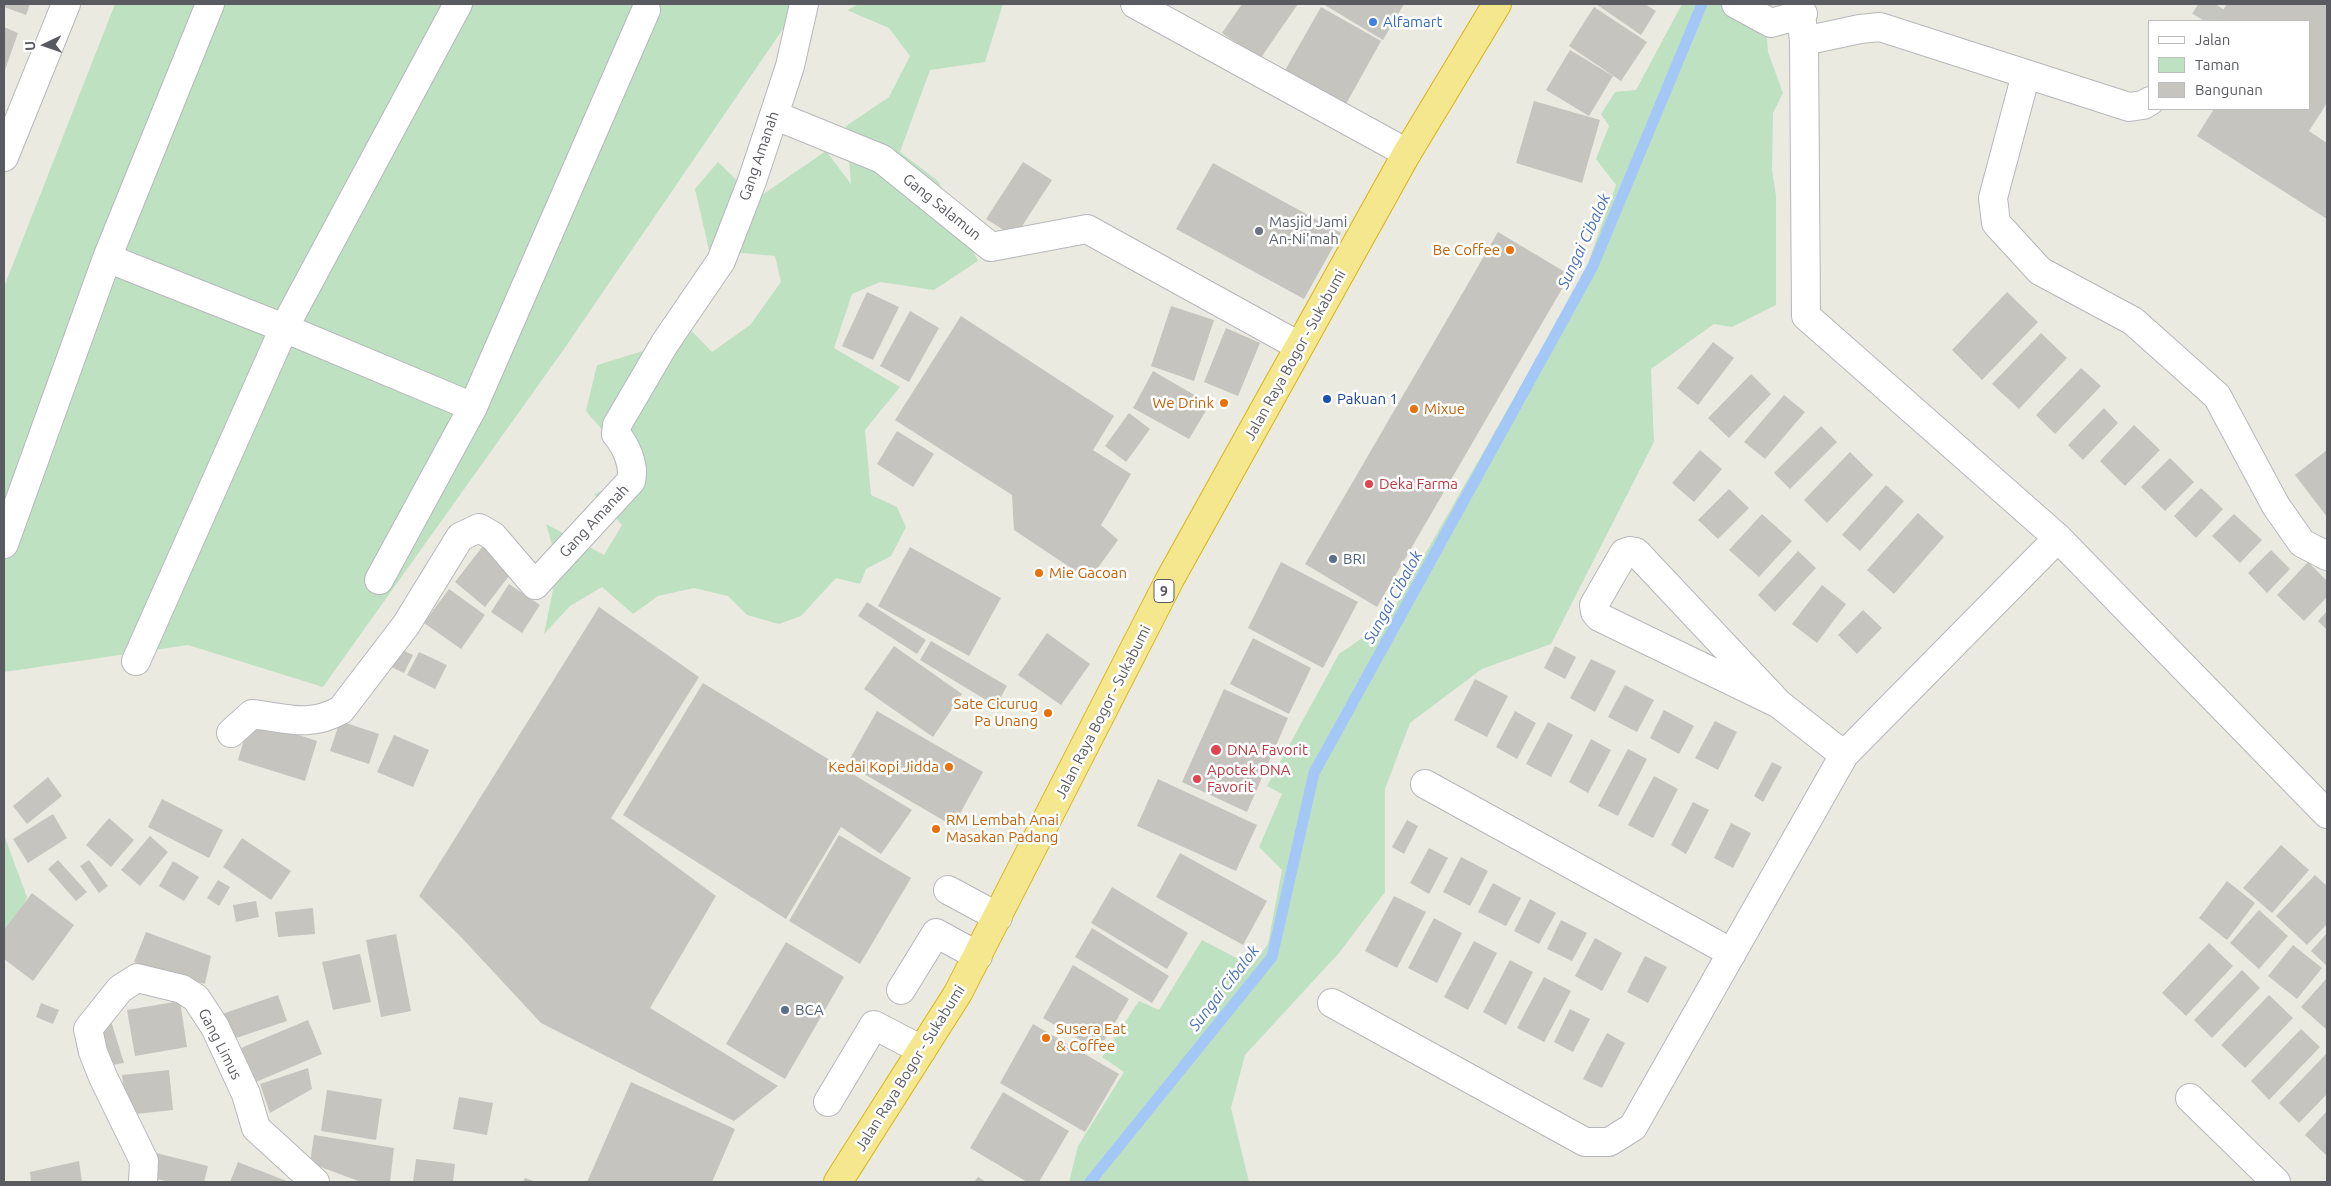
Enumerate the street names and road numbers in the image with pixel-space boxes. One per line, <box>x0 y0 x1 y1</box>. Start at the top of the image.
street label: Gang Amanah <box>735 109 783 203</box>
street label: Gang Salamun <box>899 170 985 244</box>
street label: Jalan Raya Bogor - Sukabumi <box>1241 267 1349 443</box>
street label: Gang Amanah <box>556 481 632 561</box>
road number: 9 <box>1154 580 1174 602</box>
street label: Jalan Raya Bogor - Sukabumi <box>1051 622 1155 802</box>
street label: Jalan Raya Bogor - Sukabumi <box>851 982 969 1154</box>
street label: Gang Limus <box>194 1005 246 1083</box>

